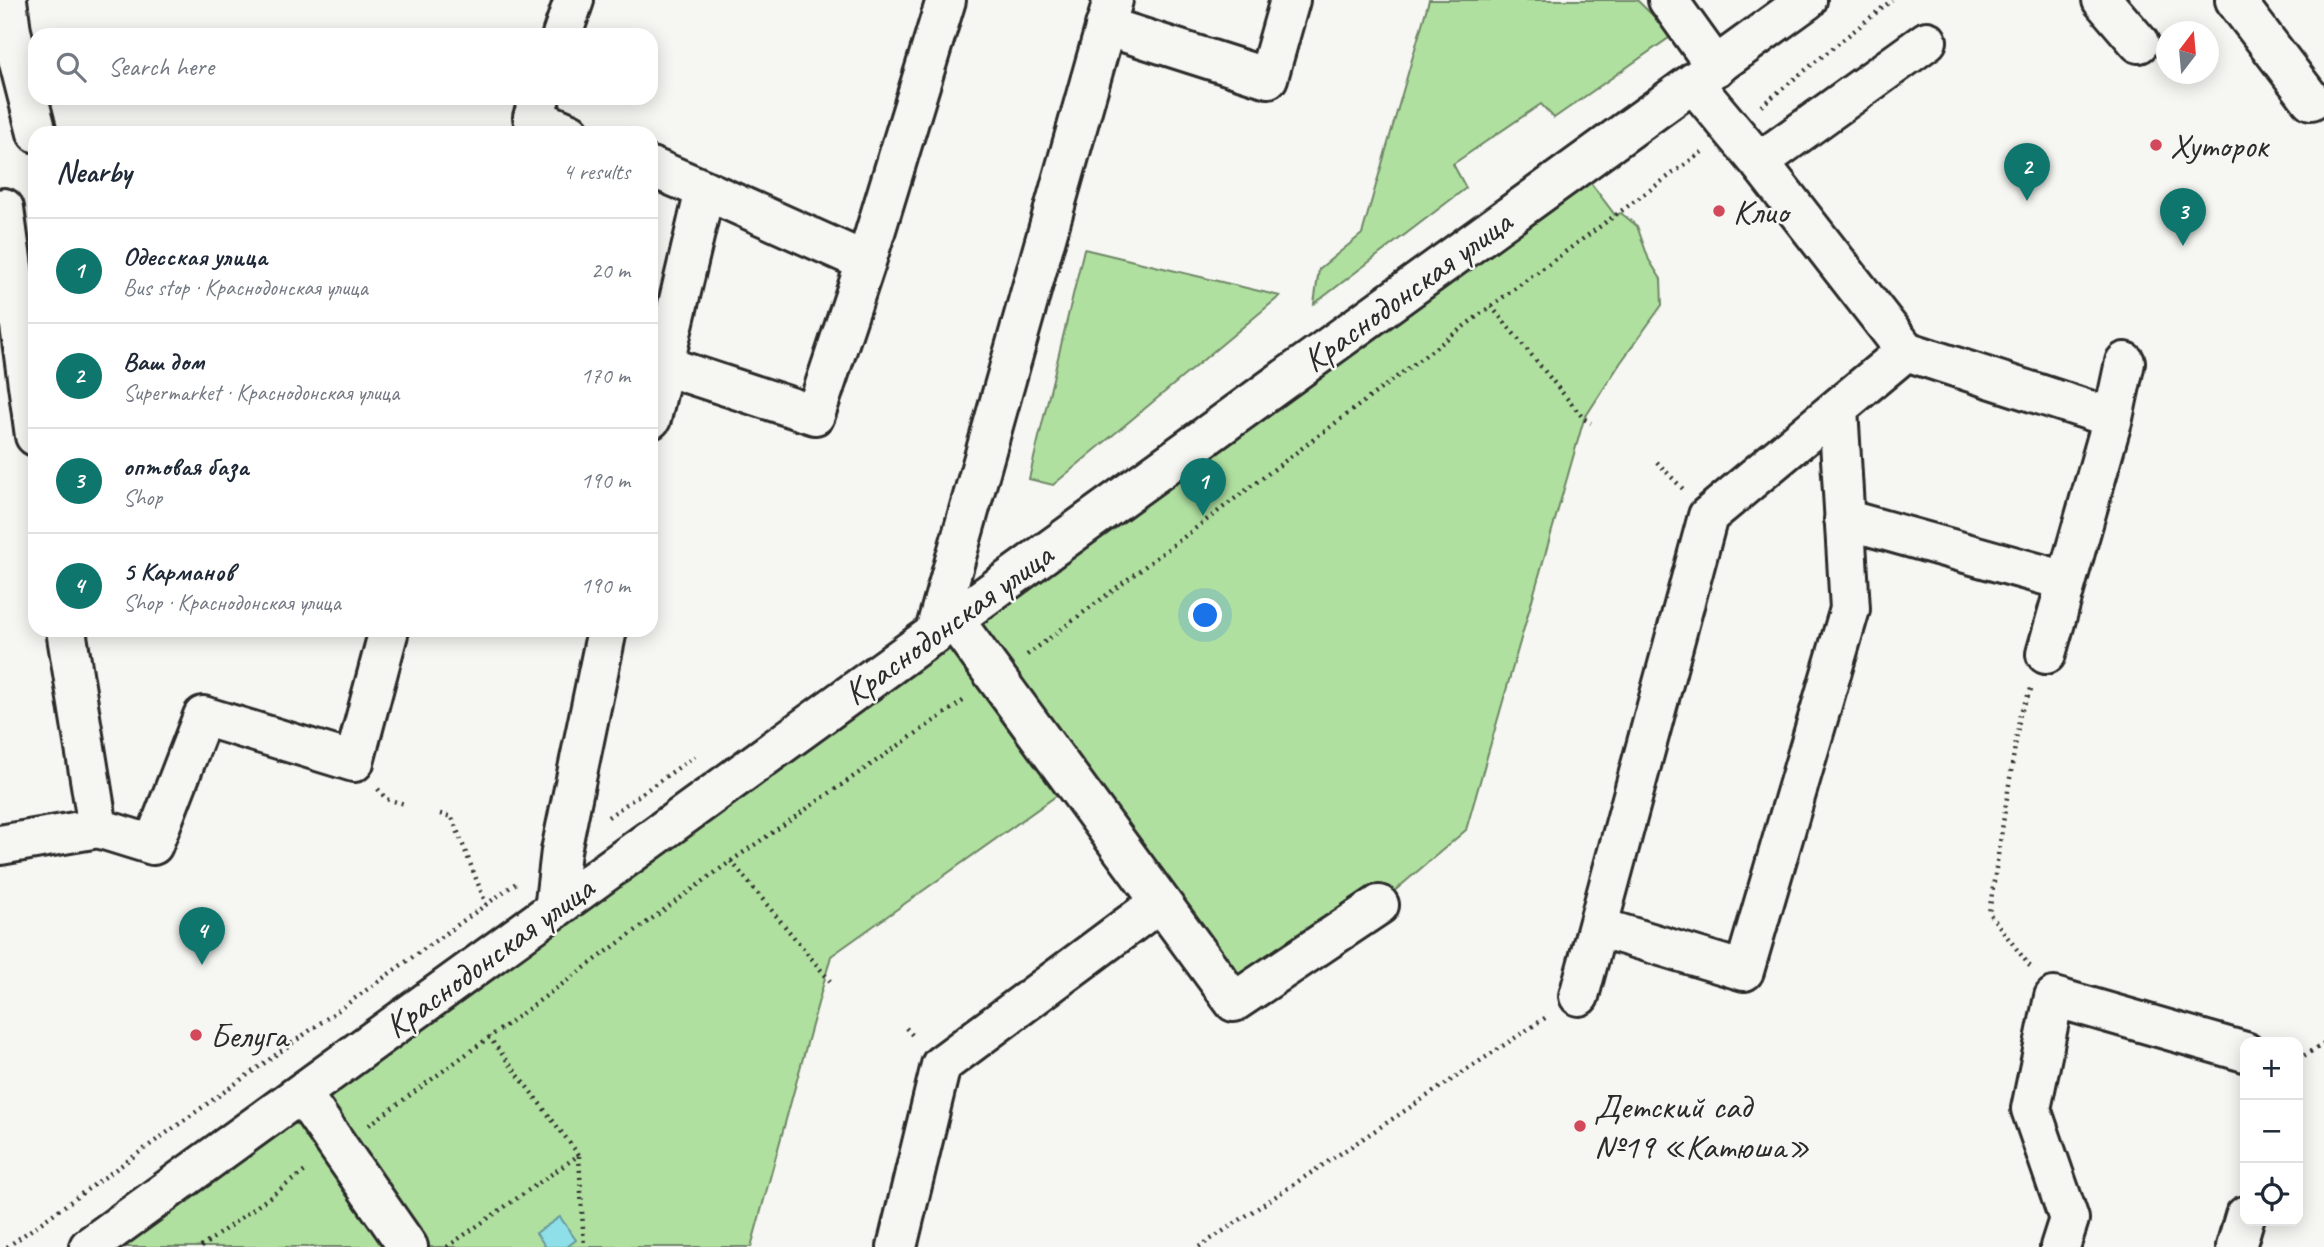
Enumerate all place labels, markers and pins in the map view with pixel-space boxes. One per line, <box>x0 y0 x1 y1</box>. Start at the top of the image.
place label: Хуторок <box>2170 123 2270 168</box>
marker: Хуторок <box>2148 137 2164 153</box>
pin: 2 <box>2004 143 2050 201</box>
pin: 3 <box>2160 188 2206 246</box>
place label: Клио <box>1733 189 1792 234</box>
marker: Клио <box>1711 203 1727 219</box>
pin: 1 <box>1180 458 1226 516</box>
pin: 4 <box>179 907 225 965</box>
place label: Белуга <box>210 1013 290 1058</box>
marker: Белуга <box>188 1027 204 1043</box>
place label: Детский сад №19 «Катюша» <box>1594 1084 1810 1169</box>
marker: Детский сад №19 «Катюша» <box>1572 1118 1588 1134</box>

